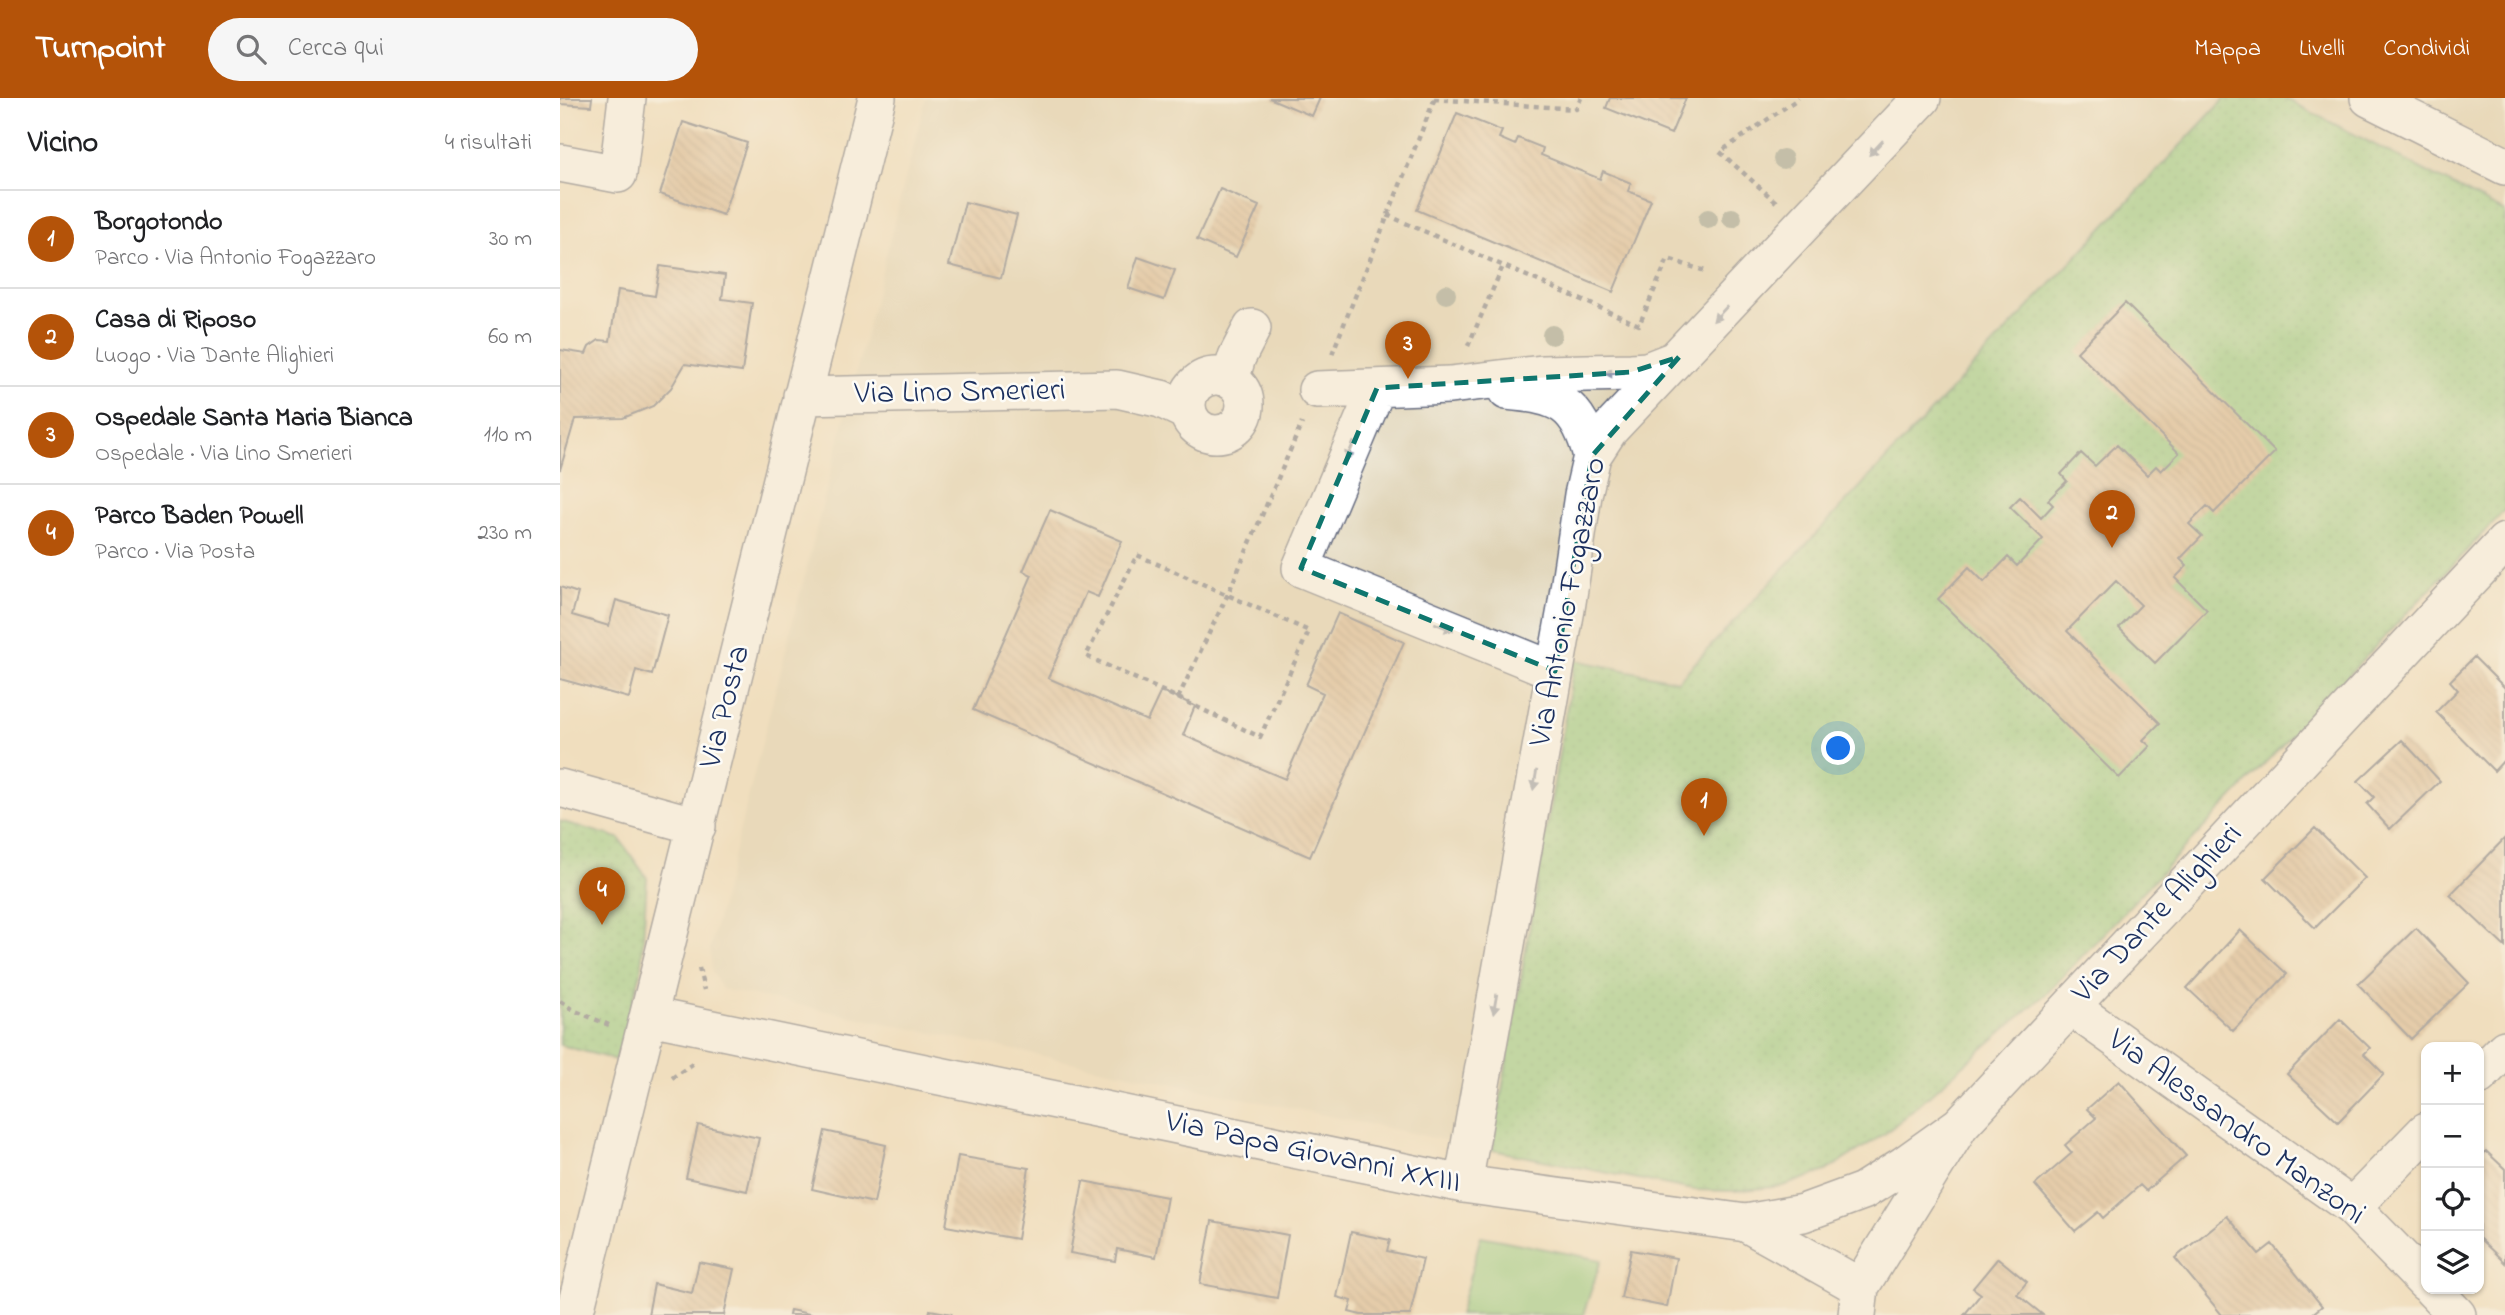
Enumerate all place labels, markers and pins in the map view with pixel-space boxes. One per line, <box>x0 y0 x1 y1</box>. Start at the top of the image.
pin: 3 <box>1385 321 1431 379</box>
pin: 2 <box>2089 490 2135 548</box>
pin: 1 <box>1681 778 1727 836</box>
pin: 4 <box>579 867 625 925</box>

